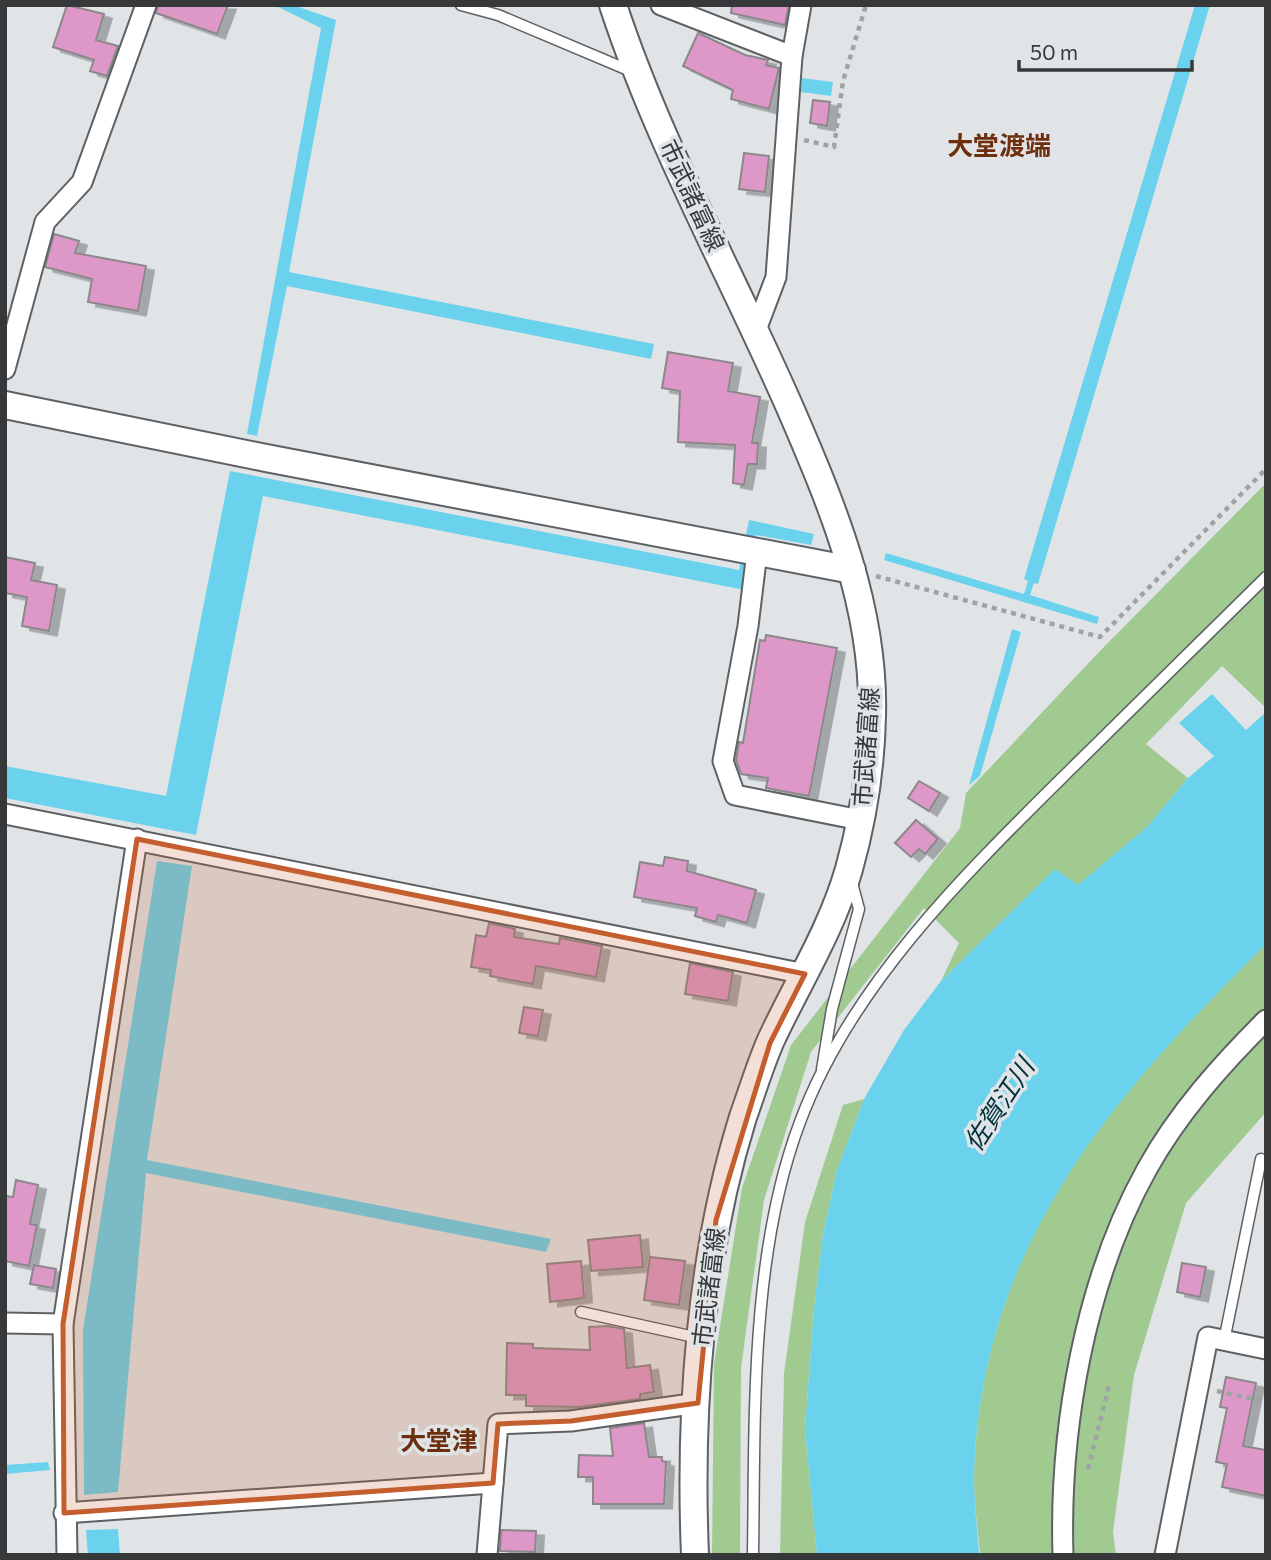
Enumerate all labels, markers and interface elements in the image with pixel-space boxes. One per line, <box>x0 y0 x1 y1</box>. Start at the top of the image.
scale bar <box>1019 28 1192 72</box>
text: 50 m <box>1030 39 1078 64</box>
district label: 大堂渡端 <box>947 129 1051 160</box>
street label: 市武諸富線 <box>655 134 731 256</box>
street label: 市武諸富線 <box>846 686 884 808</box>
water label: 佐賀江川 <box>957 1049 1041 1156</box>
street label: 市武諸富線 <box>686 1226 730 1348</box>
district label: 大堂津 <box>400 1424 478 1455</box>

